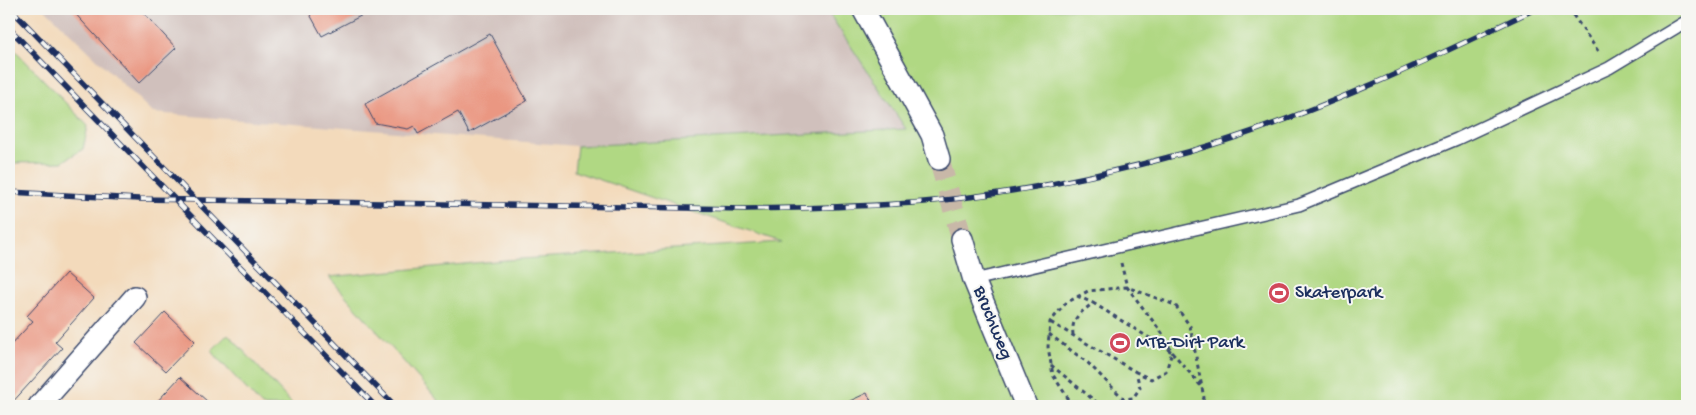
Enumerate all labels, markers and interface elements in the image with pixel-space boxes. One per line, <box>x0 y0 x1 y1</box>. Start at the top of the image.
sports icon: Skaterpark <box>1267 281 1291 305</box>
street label: Bruchweg <box>966 282 1017 363</box>
place label: Skaterpark <box>1295 282 1384 305</box>
sports icon: MTB-Dirt Park <box>1108 331 1132 355</box>
place label: MTB-Dirt Park <box>1136 332 1245 355</box>

